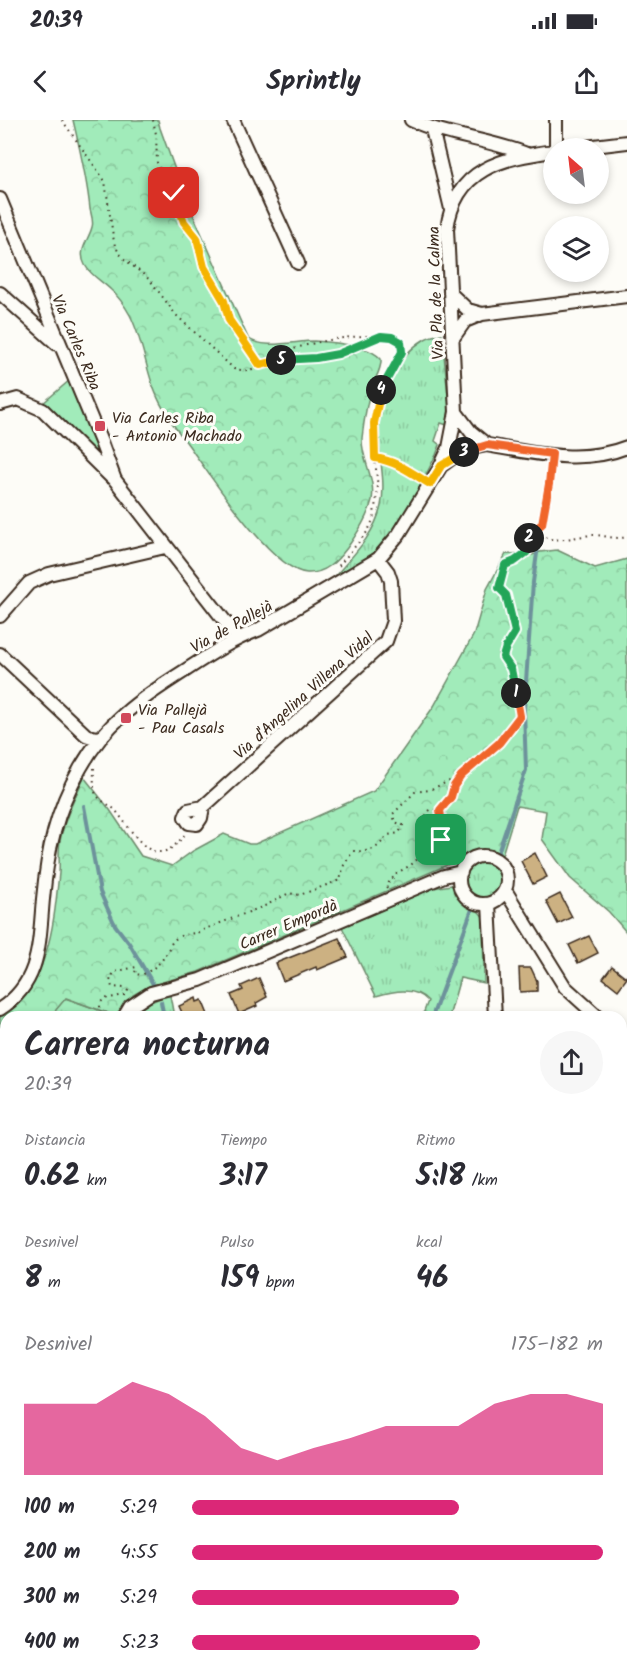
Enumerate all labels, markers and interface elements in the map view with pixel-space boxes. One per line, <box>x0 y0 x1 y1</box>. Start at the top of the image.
text: 20:39 <box>30 4 83 39</box>
text: Sprintly <box>266 60 361 103</box>
icon: back <box>24 65 57 98</box>
icon: share <box>570 65 603 98</box>
north arrow <box>543 138 609 204</box>
map controls <box>543 138 609 282</box>
pin <box>148 167 199 218</box>
icon: check <box>157 176 190 209</box>
button: layers <box>543 216 609 282</box>
street label: Via Pla de la Calma <box>422 226 451 360</box>
street label: Via Carles Riba <box>44 291 107 394</box>
pin: 5 <box>266 345 296 375</box>
text: 5 <box>277 347 285 372</box>
pin: 4 <box>366 375 396 405</box>
text: 4 <box>377 377 385 402</box>
place label: Via Carles Riba - Antonio Machado <box>112 406 242 449</box>
marker: Via Carles Riba - Antonio Machado <box>93 419 107 433</box>
pin: 3 <box>449 437 479 467</box>
text: 3 <box>460 439 468 464</box>
pin: 2 <box>514 523 544 553</box>
text: 2 <box>524 525 534 550</box>
street label: Via de Pallejà <box>186 594 277 660</box>
street label: Via d'Angelina Villena Vidal <box>228 626 380 766</box>
pin: 1 <box>501 678 531 708</box>
text: 1 <box>514 680 518 705</box>
place label: Via Pallejà - Pau Casals <box>138 698 224 741</box>
marker: Via Pallejà - Pau Casals <box>119 711 133 725</box>
pin <box>415 814 466 865</box>
icon: arrive <box>424 823 457 856</box>
street label: Carrer Empordà <box>236 893 342 957</box>
text: Carrera nocturna <box>24 1020 270 1073</box>
button: share <box>540 1031 603 1094</box>
text: 20:39 <box>24 1069 72 1101</box>
text: Distancia <box>24 1128 86 1153</box>
text: Tiempo <box>220 1128 267 1153</box>
text: Ritmo <box>416 1128 455 1153</box>
text: 0.62 <box>24 1153 80 1201</box>
text: 3:17 <box>220 1153 267 1201</box>
text: 5:18 <box>416 1153 465 1201</box>
text: km <box>80 1168 107 1193</box>
text: /km <box>465 1168 498 1193</box>
text: Desnivel <box>24 1230 79 1255</box>
text: Pulso <box>220 1230 254 1255</box>
text: kcal <box>416 1230 442 1255</box>
text: 8 <box>24 1255 42 1303</box>
text: 159 <box>220 1255 259 1303</box>
text: 46 <box>416 1255 449 1303</box>
text: m <box>42 1270 61 1295</box>
text: bpm <box>259 1270 295 1295</box>
text: Desnivel <box>24 1329 92 1361</box>
text: 175–182 m <box>511 1329 603 1361</box>
text: 100 m <box>24 1492 75 1524</box>
text: 5:29 <box>120 1492 157 1524</box>
text: 200 m <box>24 1537 80 1569</box>
text: 4:55 <box>120 1537 157 1569</box>
text: 300 m <box>24 1582 80 1614</box>
text: 5:29 <box>120 1582 157 1614</box>
text: 400 m <box>24 1627 80 1659</box>
text: 5:23 <box>120 1627 159 1659</box>

